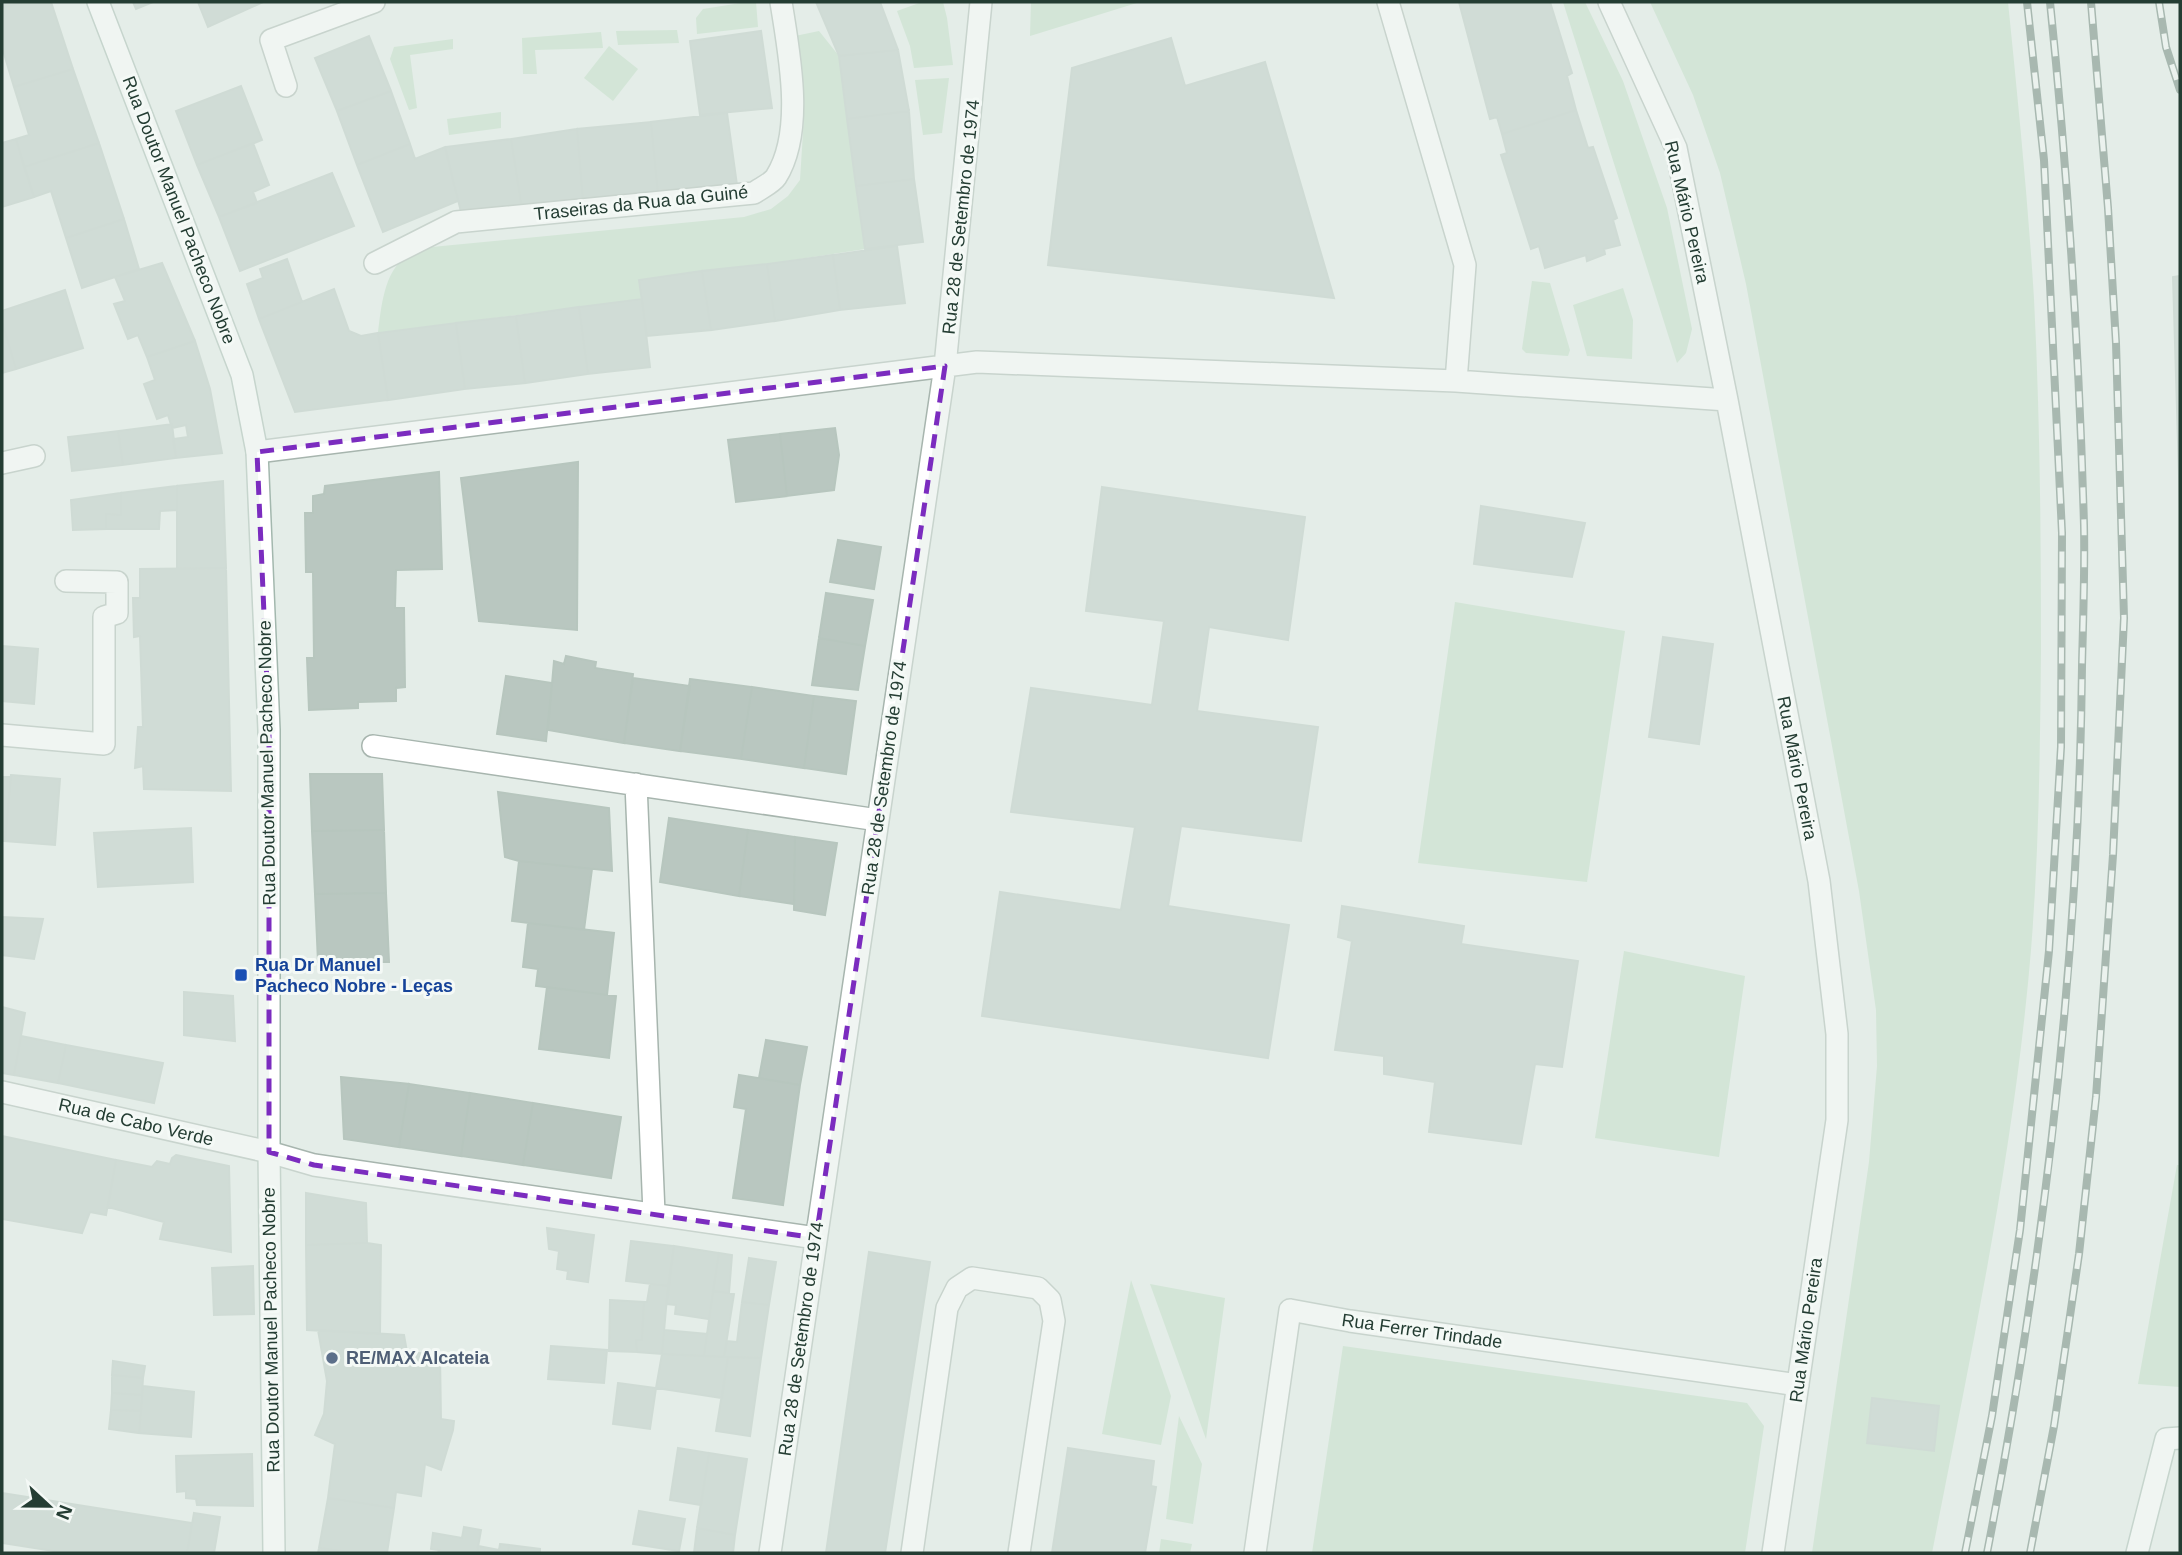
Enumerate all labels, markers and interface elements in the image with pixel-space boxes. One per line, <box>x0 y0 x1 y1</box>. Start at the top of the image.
street label: Rua Doutor Manuel Pacheco Nobre <box>119 73 239 347</box>
street label: Rua 28 de Setembro de 1974 <box>939 99 983 335</box>
street label: Rua Mário Pereira <box>1661 139 1713 286</box>
street label: Traseiras da Rua da Guiné <box>533 182 749 224</box>
street label: Rua Doutor Manuel Pacheco Nobre <box>255 620 279 906</box>
street label: Rua 28 de Setembro de 1974 <box>858 660 910 896</box>
street label: Rua Mário Pereira <box>1773 694 1821 843</box>
place label: Rua Dr Manuel Pacheco Nobre - Leças <box>255 955 453 996</box>
marker: Rua Dr Manuel Pacheco Nobre - Leças <box>233 967 249 983</box>
street label: Rua de Cabo Verde <box>57 1094 215 1150</box>
street label: Rua Doutor Manuel Pacheco Nobre <box>259 1187 283 1473</box>
street label: Rua 28 de Setembro de 1974 <box>775 1221 827 1457</box>
street label: Rua Mário Pereira <box>1786 1255 1826 1404</box>
street label: Rua Ferrer Trindade <box>1340 1310 1504 1352</box>
place label: RE/MAX Alcateia <box>346 1348 490 1368</box>
marker: RE/MAX Alcateia <box>324 1350 340 1366</box>
north arrow <box>14 1471 84 1541</box>
text: N <box>52 1502 77 1522</box>

